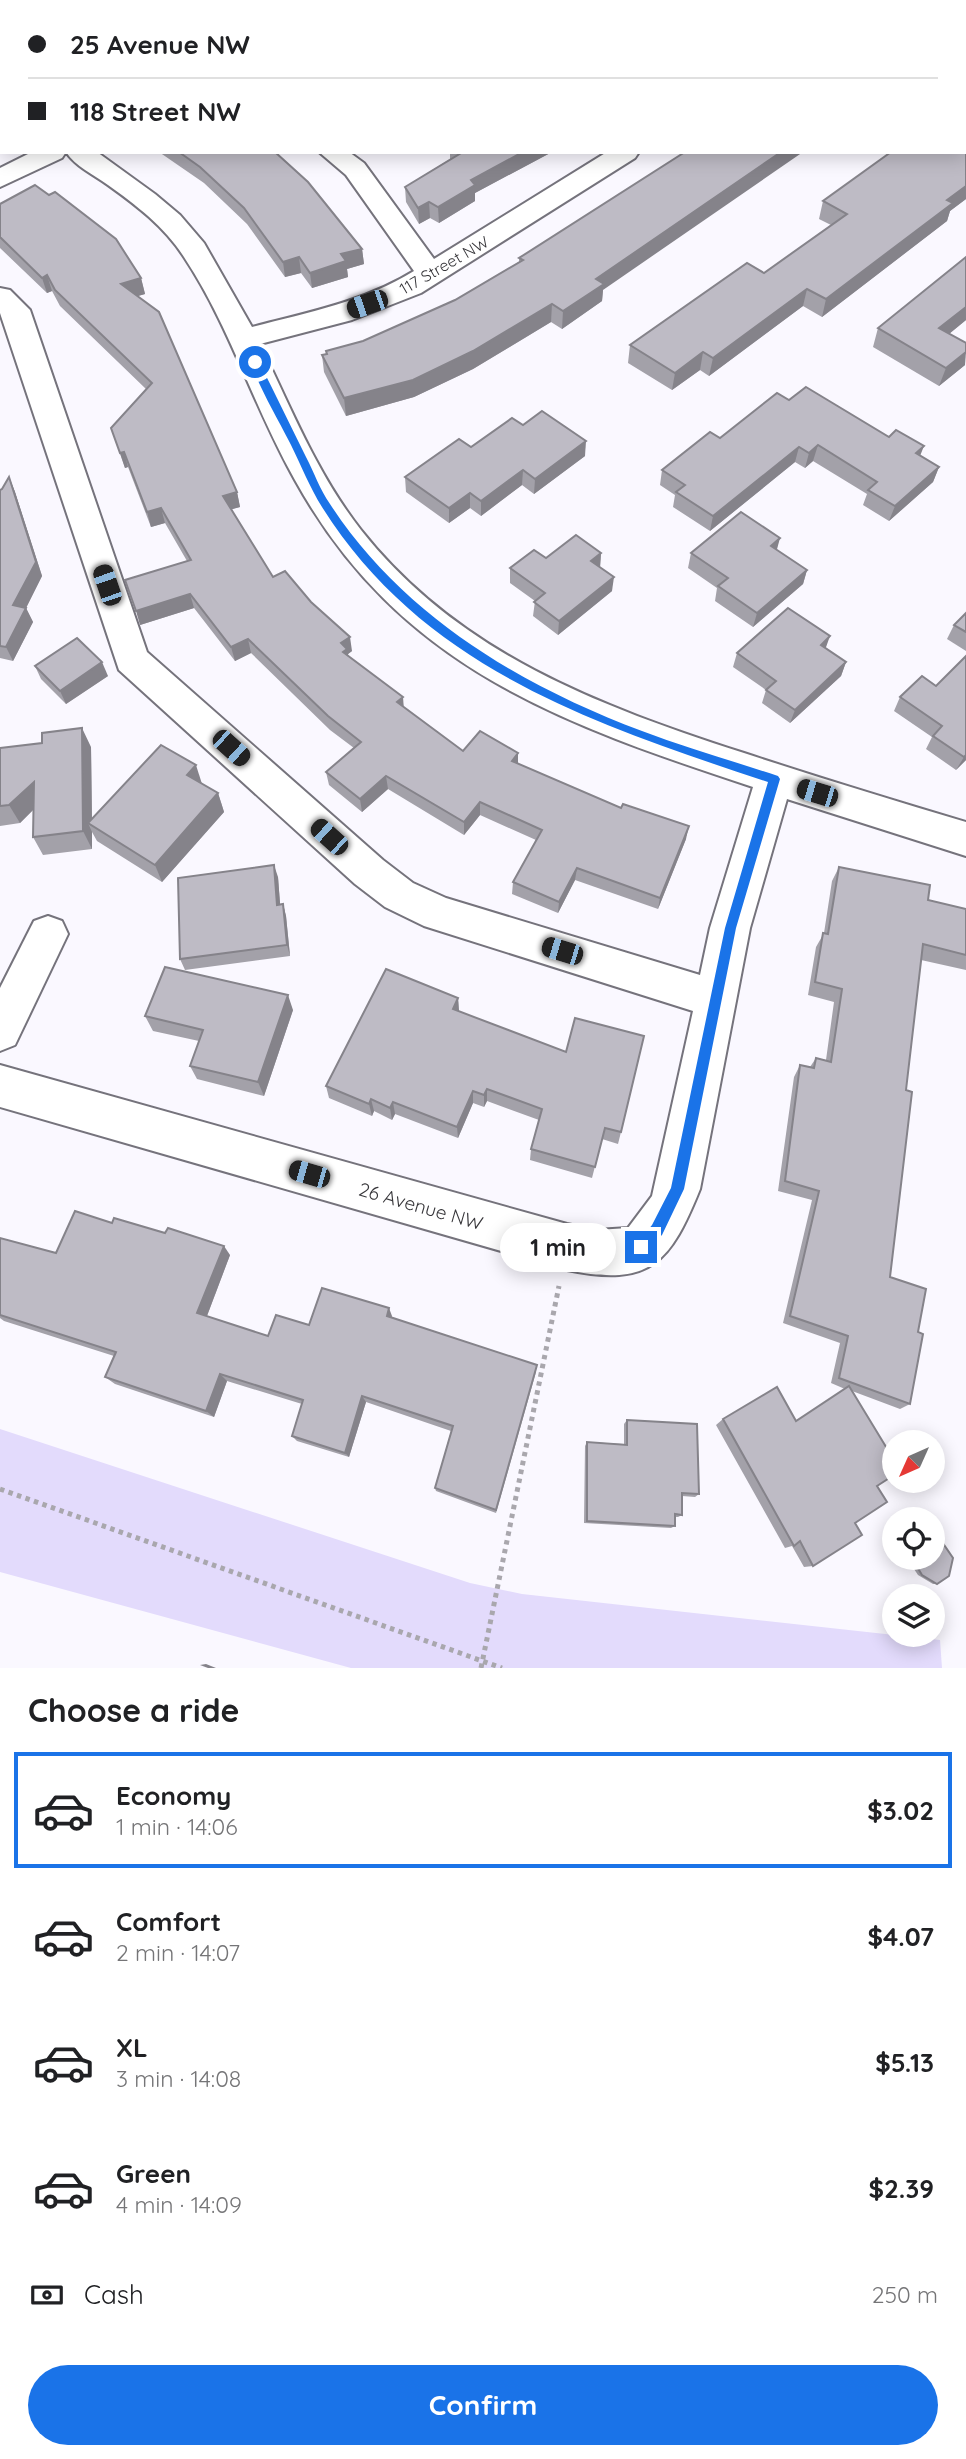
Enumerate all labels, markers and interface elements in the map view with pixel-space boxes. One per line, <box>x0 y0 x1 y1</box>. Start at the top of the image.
text: 25 Avenue NW <box>70 28 250 61</box>
text: 118 Street NW <box>70 95 241 128</box>
street label: 117 Street NW <box>396 231 492 299</box>
car <box>344 287 391 321</box>
route start <box>239 346 271 378</box>
car <box>91 562 124 608</box>
car <box>209 726 254 770</box>
car <box>794 777 841 809</box>
car <box>307 815 352 859</box>
car <box>539 935 586 967</box>
car <box>286 1158 333 1190</box>
street label: 26 Avenue NW <box>356 1177 486 1235</box>
callout: 1 min <box>501 1222 616 1272</box>
route end <box>625 1231 657 1263</box>
text: 1 min <box>530 1233 586 1262</box>
north arrow <box>882 1430 945 1493</box>
map controls <box>882 1430 945 1647</box>
button: locate <box>882 1507 945 1570</box>
button: layers <box>882 1584 945 1647</box>
text: Choose a ride <box>28 1690 240 1730</box>
icon: car <box>32 1779 95 1842</box>
text: Economy <box>116 1779 231 1812</box>
text: $3.02 <box>867 1794 934 1827</box>
text: 1 min · 14:06 <box>116 1812 238 1841</box>
icon: car <box>32 1905 95 1968</box>
text: Comfort <box>116 1905 221 1938</box>
text: $4.07 <box>868 1920 934 1953</box>
text: 2 min · 14:07 <box>116 1938 240 1967</box>
icon: car <box>32 2031 95 2094</box>
text: XL <box>116 2031 148 2064</box>
text: $5.13 <box>875 2046 934 2079</box>
text: 3 min · 14:08 <box>116 2064 241 2093</box>
icon: car <box>32 2157 95 2220</box>
text: Green <box>116 2157 191 2190</box>
text: $2.39 <box>868 2172 934 2205</box>
text: 4 min · 14:09 <box>116 2190 242 2219</box>
icon: cash <box>28 2276 66 2314</box>
text: Cash <box>84 2278 144 2311</box>
text: 250 m <box>872 2280 938 2309</box>
button: Confirm <box>28 2365 938 2445</box>

